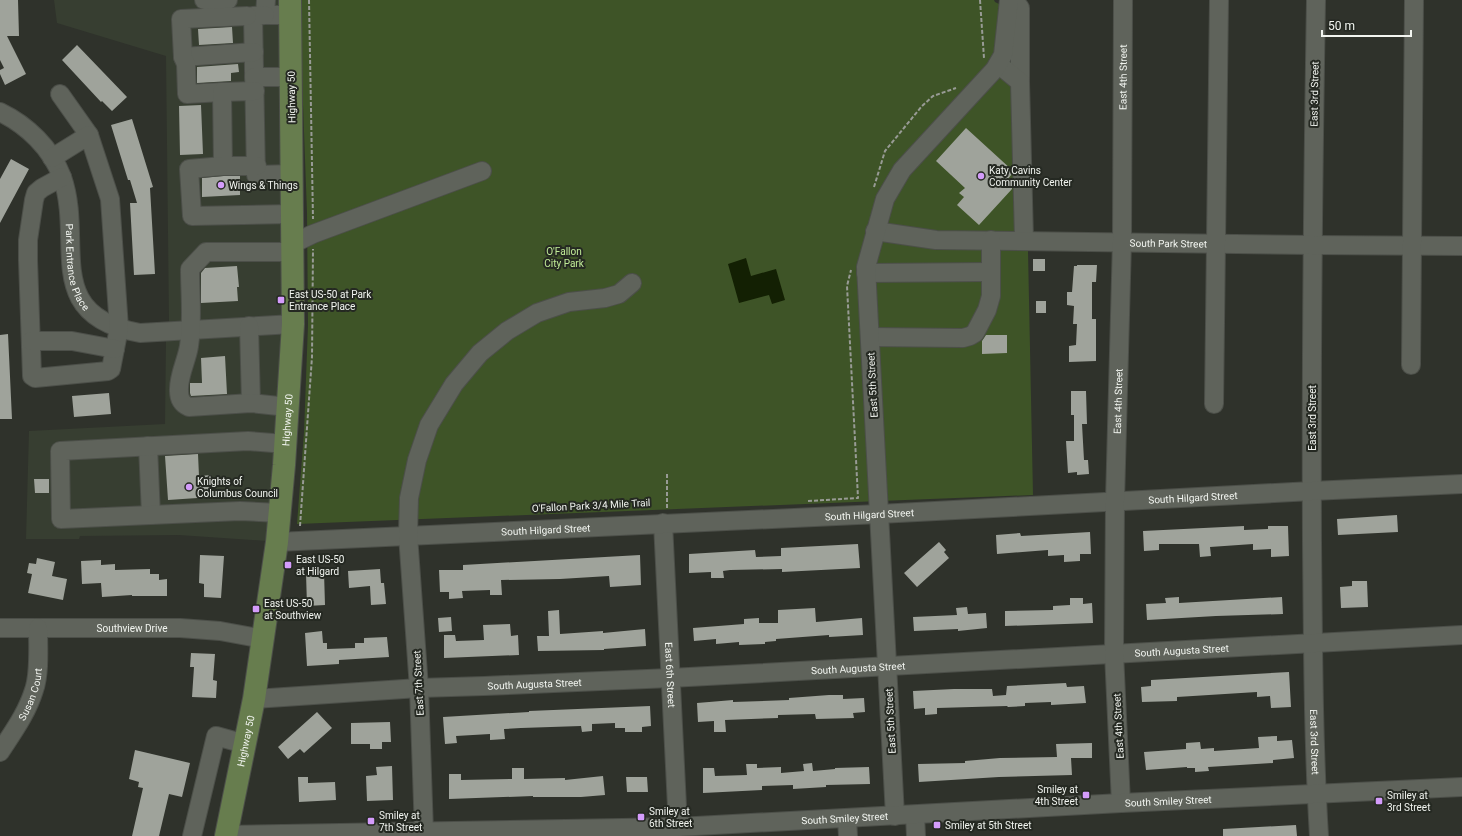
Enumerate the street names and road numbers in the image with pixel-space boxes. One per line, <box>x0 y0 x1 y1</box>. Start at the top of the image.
street label: East 4th Street <box>1118 45 1129 110</box>
street label: East 3rd Street <box>1308 61 1321 127</box>
street label: Highway 50 <box>286 71 297 123</box>
street label: Park Entrance Place <box>64 224 91 313</box>
street label: South Park Street <box>1129 238 1207 250</box>
street label: East 5th Street <box>865 352 880 418</box>
street label: East 4th Street <box>1112 368 1125 434</box>
street label: East 3rd Street <box>1307 385 1318 451</box>
street label: Highway 50 <box>280 393 295 446</box>
street label: South Hilgard Street <box>1148 490 1238 506</box>
street label: O'Fallon Park 3/4 Mile Trail <box>531 497 651 514</box>
street label: South Hilgard Street <box>824 507 914 523</box>
street label: South Hilgard Street <box>501 522 591 538</box>
street label: Southview Drive <box>96 623 168 634</box>
street label: East 6th Street <box>663 642 677 708</box>
street label: South Augusta Street <box>1134 643 1229 659</box>
street label: East 7th Street <box>411 650 426 716</box>
street label: South Augusta Street <box>811 660 906 676</box>
street label: Susan Court <box>16 668 44 722</box>
street label: South Augusta Street <box>487 677 582 692</box>
street label: East 5th Street <box>883 688 898 754</box>
street label: East 4th Street <box>1111 693 1126 759</box>
street label: East 3rd Street <box>1308 709 1321 775</box>
street label: Highway 50 <box>235 714 257 768</box>
street label: South Smiley Street <box>1125 794 1212 809</box>
street label: South Smiley Street <box>801 811 888 826</box>

